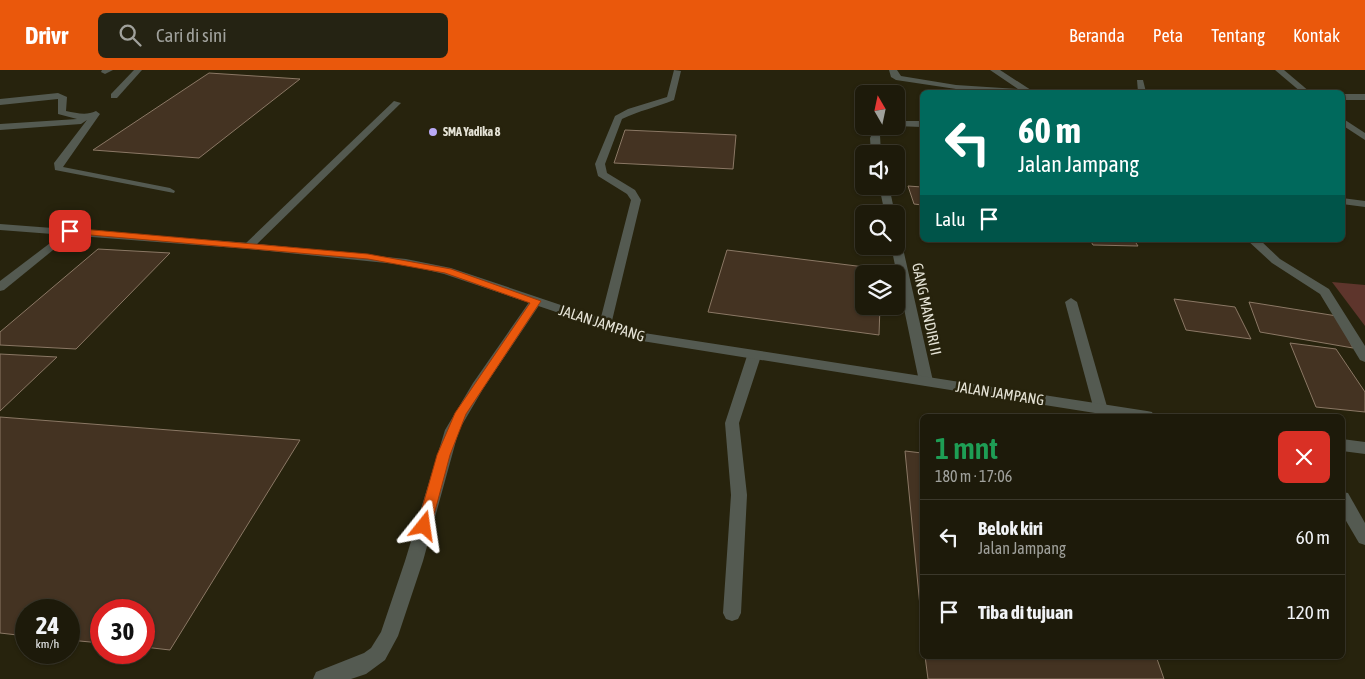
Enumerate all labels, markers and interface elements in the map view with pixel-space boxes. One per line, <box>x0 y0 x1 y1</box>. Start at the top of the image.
search box <box>98 13 448 58</box>
icon: search <box>116 21 144 49</box>
text: Drivr <box>25 22 68 49</box>
text: Cari di sini <box>156 24 227 46</box>
text: Beranda <box>1069 25 1125 46</box>
text: Peta <box>1153 25 1183 46</box>
text: Tentang <box>1211 25 1265 46</box>
text: Kontak <box>1293 25 1340 46</box>
north arrow <box>855 85 905 135</box>
map controls <box>855 85 905 315</box>
icon: left <box>935 110 1000 175</box>
text: 60 m <box>1018 110 1081 150</box>
place label: SMA Yadika 8 <box>443 125 501 139</box>
marker: SMA Yadika 8 <box>427 126 439 138</box>
button: sound <box>855 145 905 195</box>
text: Jalan Jampang <box>1018 151 1139 177</box>
button: search <box>855 205 905 255</box>
icon: arrive <box>975 205 1003 233</box>
text: Lalu <box>935 208 965 230</box>
pin <box>49 210 91 252</box>
icon: arrive <box>56 217 84 245</box>
street label: GANG MANDIRI II <box>909 261 945 357</box>
button: layers <box>855 265 905 315</box>
street label: JALAN JAMPANG <box>557 301 647 345</box>
street label: JALAN JAMPANG <box>955 378 1045 408</box>
text: 1 mnt <box>935 431 998 465</box>
button: close <box>1278 431 1330 483</box>
text: 180 m · 17:06 <box>935 467 1012 485</box>
position arrow <box>397 499 449 551</box>
text: Belok kiri <box>978 517 1043 539</box>
icon: left <box>935 523 963 551</box>
text: 60 m <box>1296 526 1330 548</box>
text: Jalan Jampang <box>978 539 1066 557</box>
icon: arrive <box>935 598 963 626</box>
speed limit sign: 30 <box>90 599 155 664</box>
text: Tiba di tujuan <box>978 601 1073 623</box>
text: 120 m <box>1287 601 1330 623</box>
text: 24 <box>36 611 59 639</box>
text: km/h <box>36 637 59 651</box>

